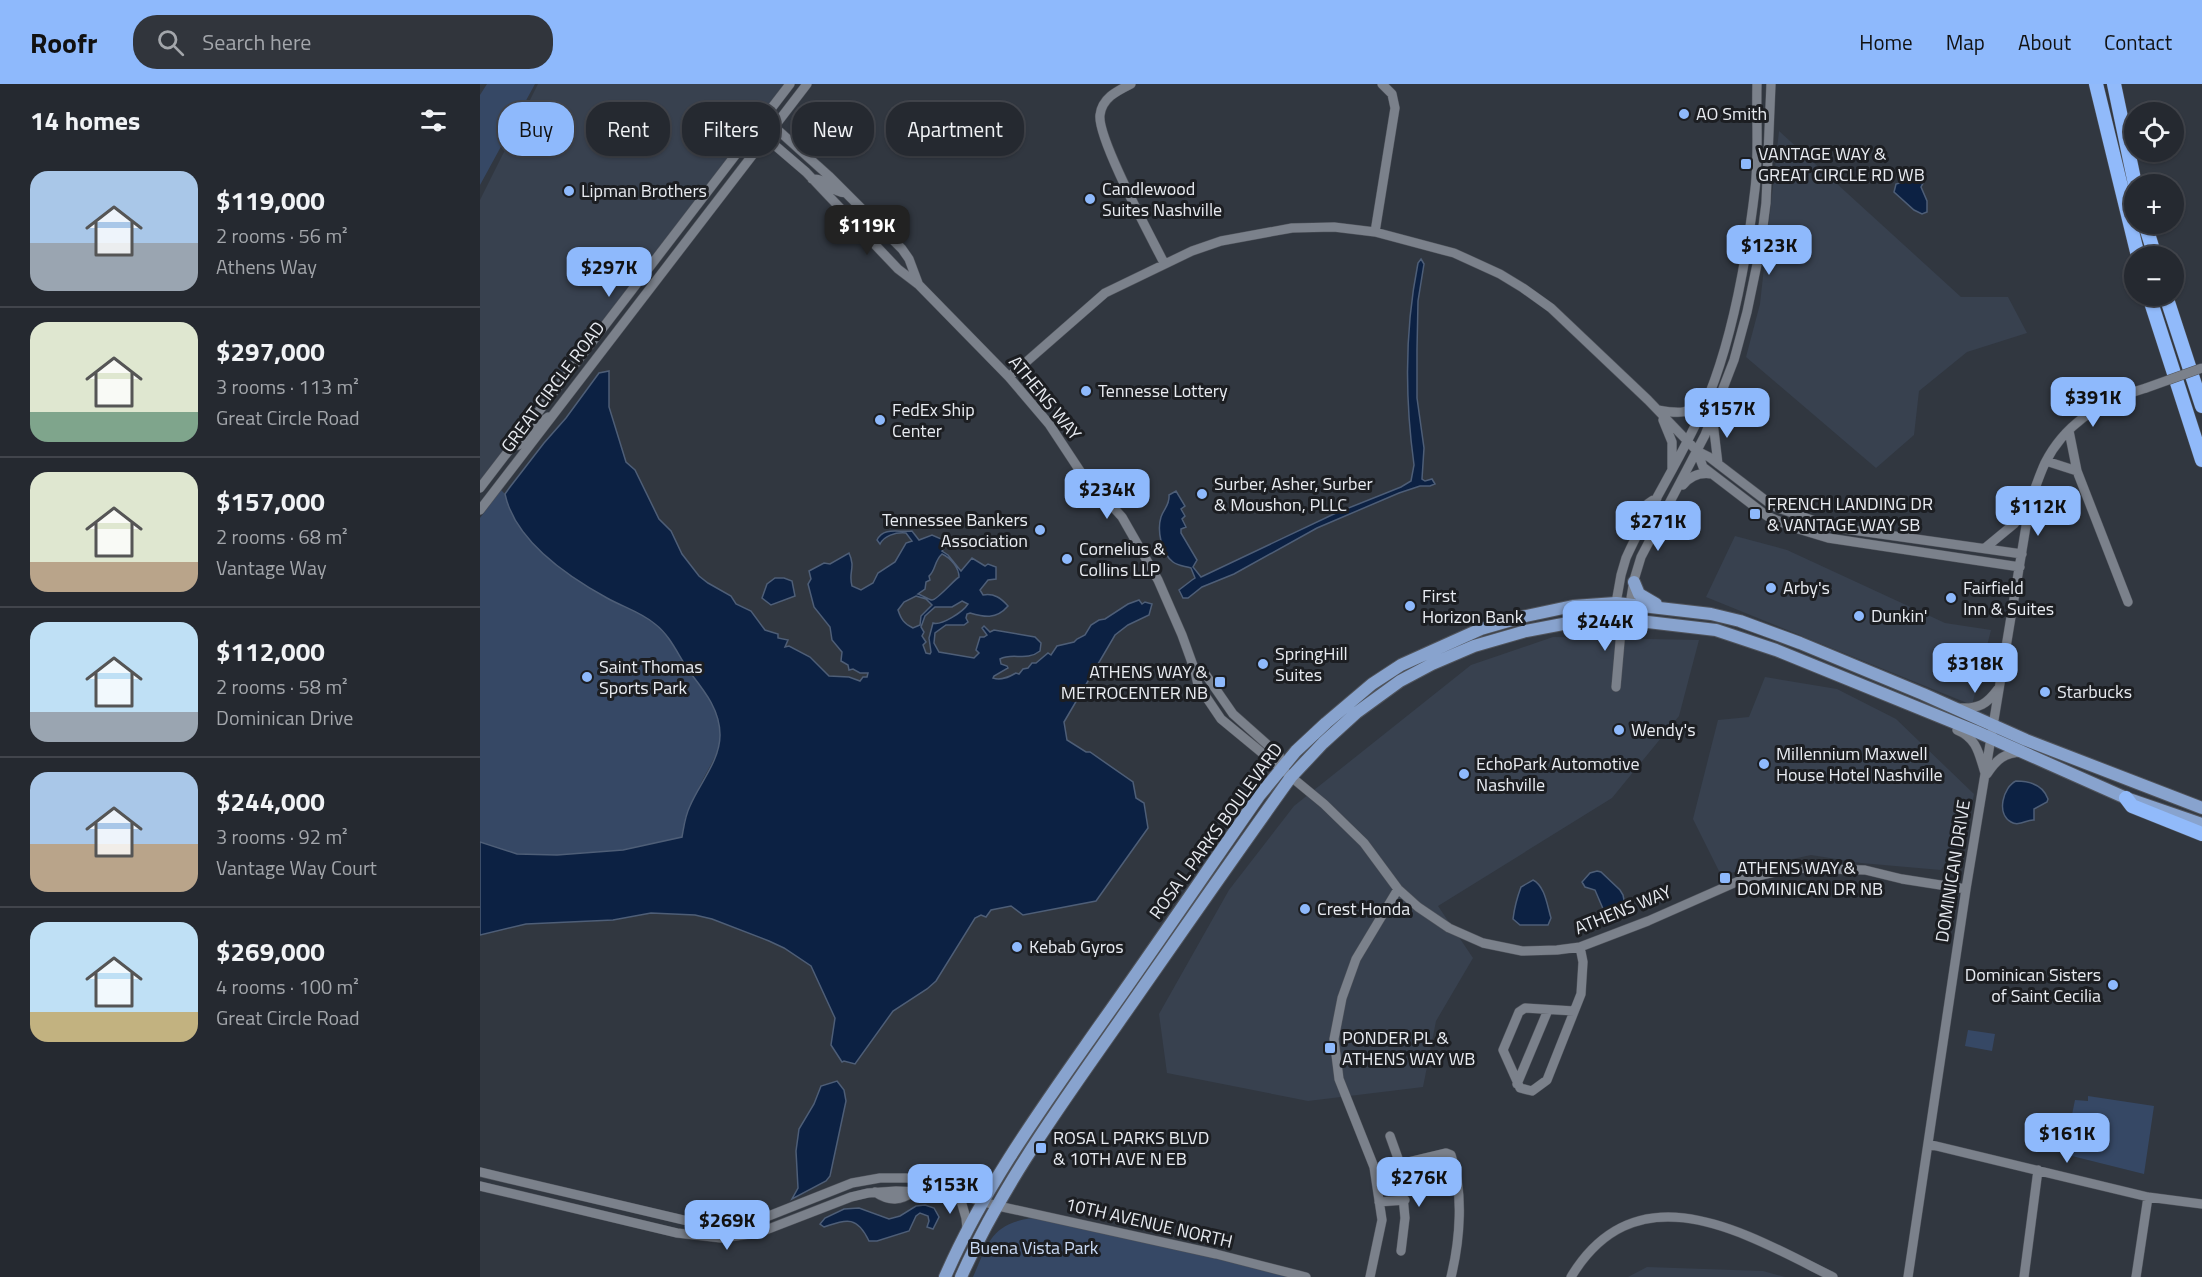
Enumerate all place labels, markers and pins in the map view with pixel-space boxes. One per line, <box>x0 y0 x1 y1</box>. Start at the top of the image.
place label: AO Smith <box>1696 100 1767 127</box>
marker: AO Smith <box>1677 107 1691 121</box>
place label: VANTAGE WAY & GREAT CIRCLE RD WB <box>1758 140 1925 188</box>
marker: VANTAGE WAY & GREAT CIRCLE RD WB <box>1739 157 1753 171</box>
place label: Candlewood Suites Nashville <box>1102 175 1222 223</box>
place label: Lipman Brothers <box>581 177 707 204</box>
marker: Lipman Brothers <box>562 184 576 198</box>
marker: Candlewood Suites Nashville <box>1083 192 1097 206</box>
pin: $119K <box>825 205 909 256</box>
pin: $123K <box>1727 225 1811 276</box>
pin: $297K <box>567 247 651 298</box>
place label: Tennesse Lottery <box>1098 377 1228 404</box>
pin: $391K <box>2051 377 2135 428</box>
marker: Tennesse Lottery <box>1079 384 1093 398</box>
pin: $157K <box>1685 388 1769 439</box>
place label: FedEx Ship Center <box>892 396 975 444</box>
marker: FedEx Ship Center <box>873 413 887 427</box>
pin: $234K <box>1065 469 1149 520</box>
place label: Surber, Asher, Surber & Moushon, PLLC <box>1214 470 1373 518</box>
pin: $112K <box>1996 486 2080 537</box>
marker: Surber, Asher, Surber & Moushon, PLLC <box>1195 487 1209 501</box>
place label: FRENCH LANDING DR & VANTAGE WAY SB <box>1767 490 1933 538</box>
pin: $271K <box>1616 501 1700 552</box>
place label: Tennessee Bankers Association <box>882 506 1028 554</box>
marker: FRENCH LANDING DR & VANTAGE WAY SB <box>1748 507 1762 521</box>
marker: Tennessee Bankers Association <box>1033 523 1047 537</box>
place label: Cornelius & Collins LLP <box>1079 535 1166 583</box>
marker: Cornelius & Collins LLP <box>1060 552 1074 566</box>
place label: Arby's <box>1783 574 1830 601</box>
place label: Fairfield Inn & Suites <box>1963 574 2054 622</box>
marker: Arby's <box>1764 581 1778 595</box>
place label: First Horizon Bank <box>1422 582 1524 630</box>
marker: Fairfield Inn & Suites <box>1944 591 1958 605</box>
marker: First Horizon Bank <box>1403 599 1417 613</box>
pin: $244K <box>1563 601 1647 652</box>
place label: Dunkin' <box>1871 602 1928 629</box>
marker: Dunkin' <box>1852 609 1866 623</box>
place label: SpringHill Suites <box>1275 640 1348 688</box>
pin: $318K <box>1933 643 2017 694</box>
place label: Saint Thomas Sports Park <box>599 653 703 701</box>
marker: SpringHill Suites <box>1256 657 1270 671</box>
place label: ATHENS WAY & METROCENTER NB <box>1061 658 1209 706</box>
marker: Saint Thomas Sports Park <box>580 670 594 684</box>
marker: ATHENS WAY & METROCENTER NB <box>1213 675 1227 689</box>
place label: Starbucks <box>2057 678 2132 705</box>
marker: Starbucks <box>2038 685 2052 699</box>
place label: Wendy's <box>1631 716 1696 743</box>
marker: Wendy's <box>1612 723 1626 737</box>
place label: Millennium Maxwell House Hotel Nashville <box>1776 740 1943 788</box>
place label: EchoPark Automotive Nashville <box>1476 750 1640 798</box>
marker: Millennium Maxwell House Hotel Nashville <box>1757 757 1771 771</box>
marker: EchoPark Automotive Nashville <box>1457 767 1471 781</box>
place label: ATHENS WAY & DOMINICAN DR NB <box>1737 854 1883 902</box>
marker: ATHENS WAY & DOMINICAN DR NB <box>1718 871 1732 885</box>
place label: Crest Honda <box>1317 895 1410 922</box>
marker: Crest Honda <box>1298 902 1312 916</box>
place label: Kebab Gyros <box>1029 933 1124 960</box>
marker: Kebab Gyros <box>1010 940 1024 954</box>
place label: Dominican Sisters of Saint Cecilia <box>1965 961 2101 1009</box>
marker: Dominican Sisters of Saint Cecilia <box>2106 978 2120 992</box>
place label: PONDER PL & ATHENS WAY WB <box>1342 1024 1475 1072</box>
marker: PONDER PL & ATHENS WAY WB <box>1323 1041 1337 1055</box>
pin: $161K <box>2025 1113 2109 1164</box>
place label: ROSA L PARKS BLVD & 10TH AVE N EB <box>1053 1124 1209 1172</box>
marker: ROSA L PARKS BLVD & 10TH AVE N EB <box>1034 1141 1048 1155</box>
pin: $276K <box>1377 1157 1461 1208</box>
pin: $153K <box>908 1164 992 1215</box>
pin: $269K <box>685 1200 769 1251</box>

